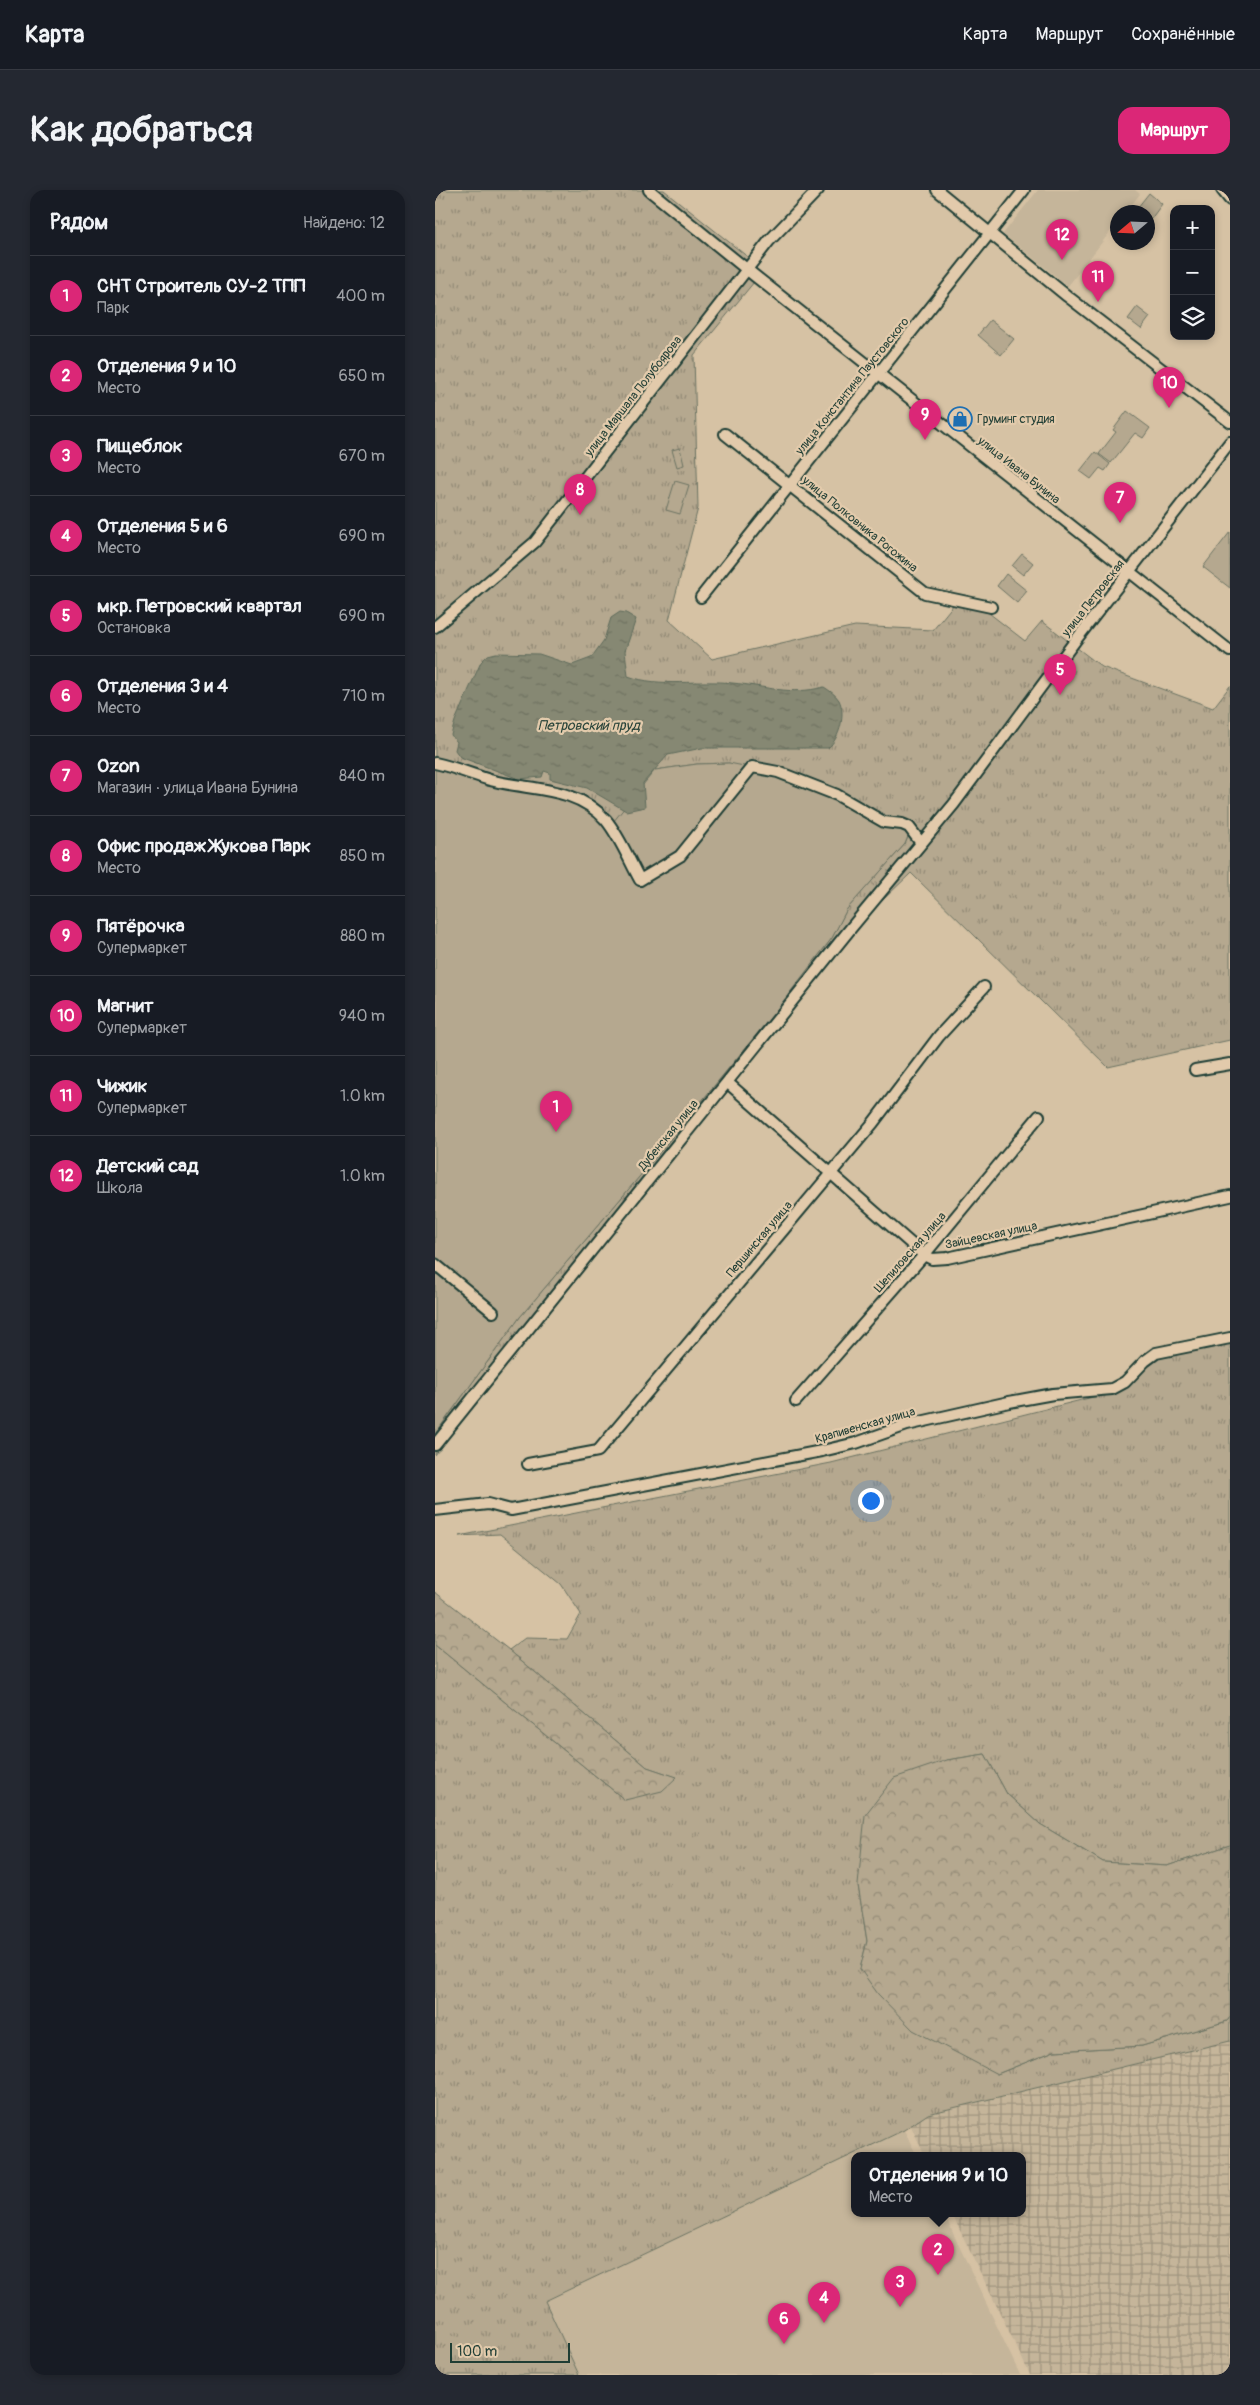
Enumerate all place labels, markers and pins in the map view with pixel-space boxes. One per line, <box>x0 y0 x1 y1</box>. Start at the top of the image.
pin: 12 <box>1046 219 1078 260</box>
pin: 11 <box>1082 261 1114 302</box>
pin: 10 <box>1153 367 1185 408</box>
pin: 9 <box>909 399 941 440</box>
shop icon: Груминг студия <box>947 406 973 432</box>
place label: Груминг студия <box>977 412 1055 427</box>
pin: 8 <box>564 474 596 515</box>
pin: 7 <box>1104 482 1136 523</box>
pin: 5 <box>1044 654 1076 695</box>
pin: 1 <box>540 1091 572 1132</box>
pin: 2 <box>922 2234 954 2275</box>
pin: 3 <box>884 2266 916 2307</box>
pin: 4 <box>808 2282 840 2323</box>
pin: 6 <box>768 2303 800 2344</box>

